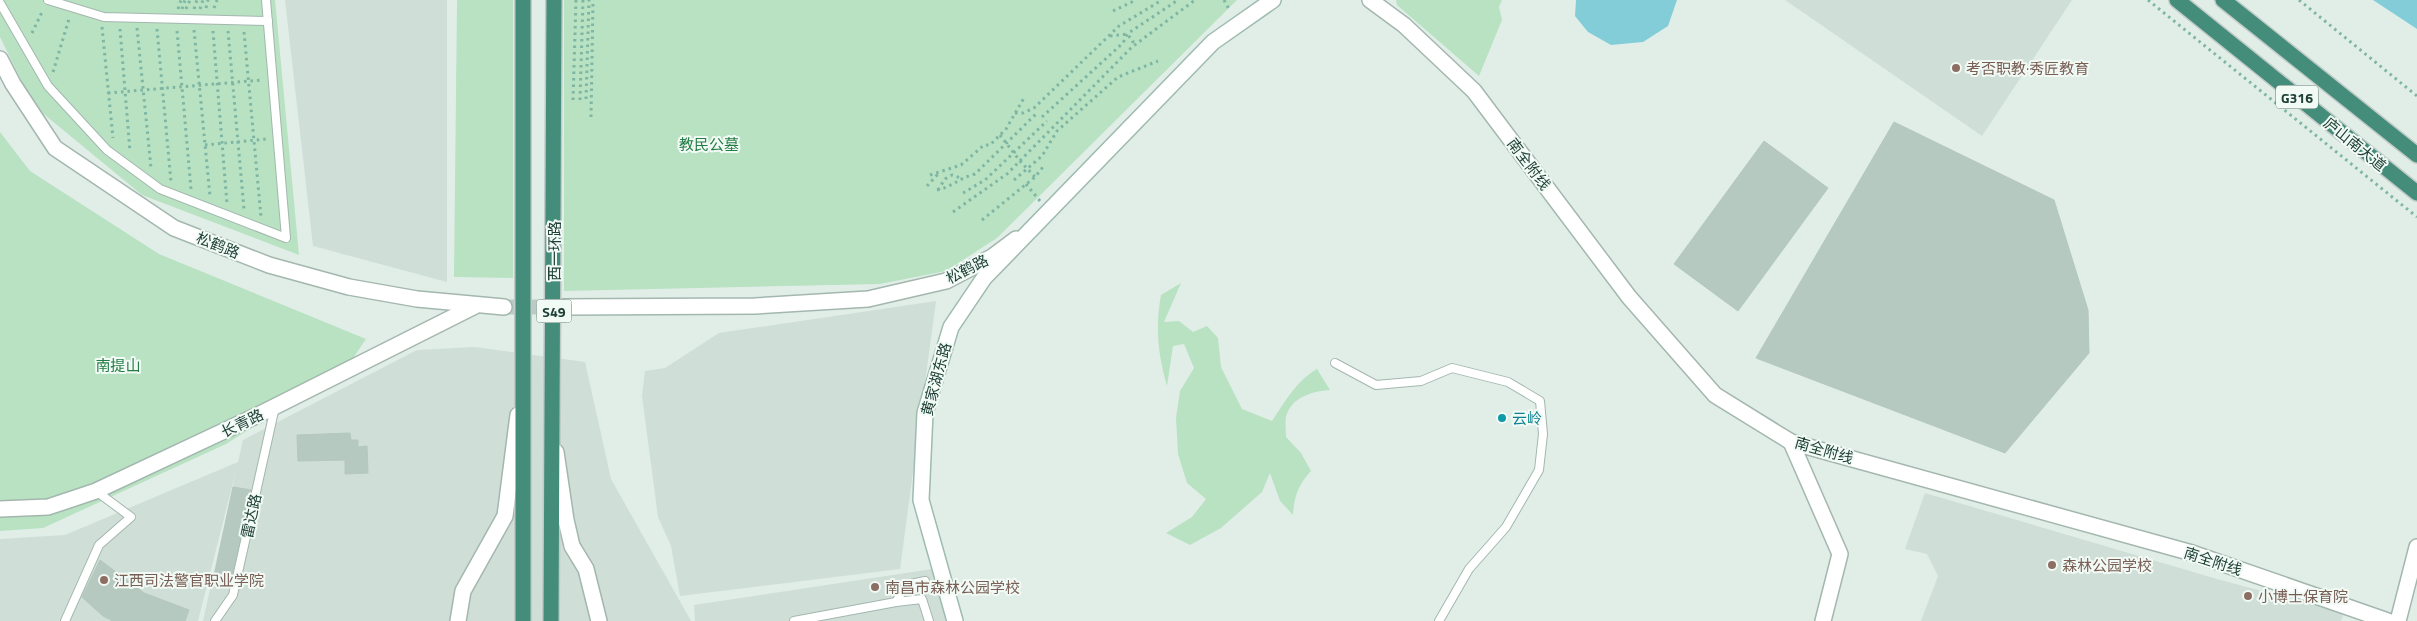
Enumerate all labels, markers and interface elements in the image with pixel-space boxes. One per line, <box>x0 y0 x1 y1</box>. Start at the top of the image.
place label: 考否职教·秀匠教育 <box>1966 57 2089 80</box>
marker: 考否职教·秀匠教育 <box>1950 62 1962 74</box>
road number: G316 <box>2276 85 2318 108</box>
street label: 庐山南大道 <box>2319 111 2391 177</box>
park label: 教民公墓 <box>679 133 739 156</box>
street label: 南全附线 <box>1502 133 1556 195</box>
street label: 西一环路 <box>543 221 566 281</box>
street label: 松鹤路 <box>193 226 243 264</box>
street label: 松鹤路 <box>942 249 992 289</box>
road number: S49 <box>536 300 572 322</box>
street label: 黄家湖东路 <box>915 340 957 418</box>
park label: 南提山 <box>95 354 141 377</box>
street label: 长青路 <box>217 403 267 443</box>
place label: 云岭 <box>1512 407 1542 430</box>
marker: 云岭 <box>1496 412 1508 424</box>
street label: 南全附线 <box>1792 431 1856 469</box>
street label: 雷达路 <box>235 492 267 540</box>
street label: 南全附线 <box>2181 541 2245 581</box>
place label: 森林公园学校 <box>2062 554 2152 577</box>
marker: 森林公园学校 <box>2046 559 2058 571</box>
place label: 江西司法警官职业学院 <box>114 569 264 592</box>
marker: 江西司法警官职业学院 <box>98 574 110 586</box>
place label: 南昌市森林公园学校 <box>885 576 1020 599</box>
marker: 南昌市森林公园学校 <box>869 581 881 593</box>
place label: 小博士保育院 <box>2258 585 2348 608</box>
marker: 小博士保育院 <box>2242 590 2254 602</box>

